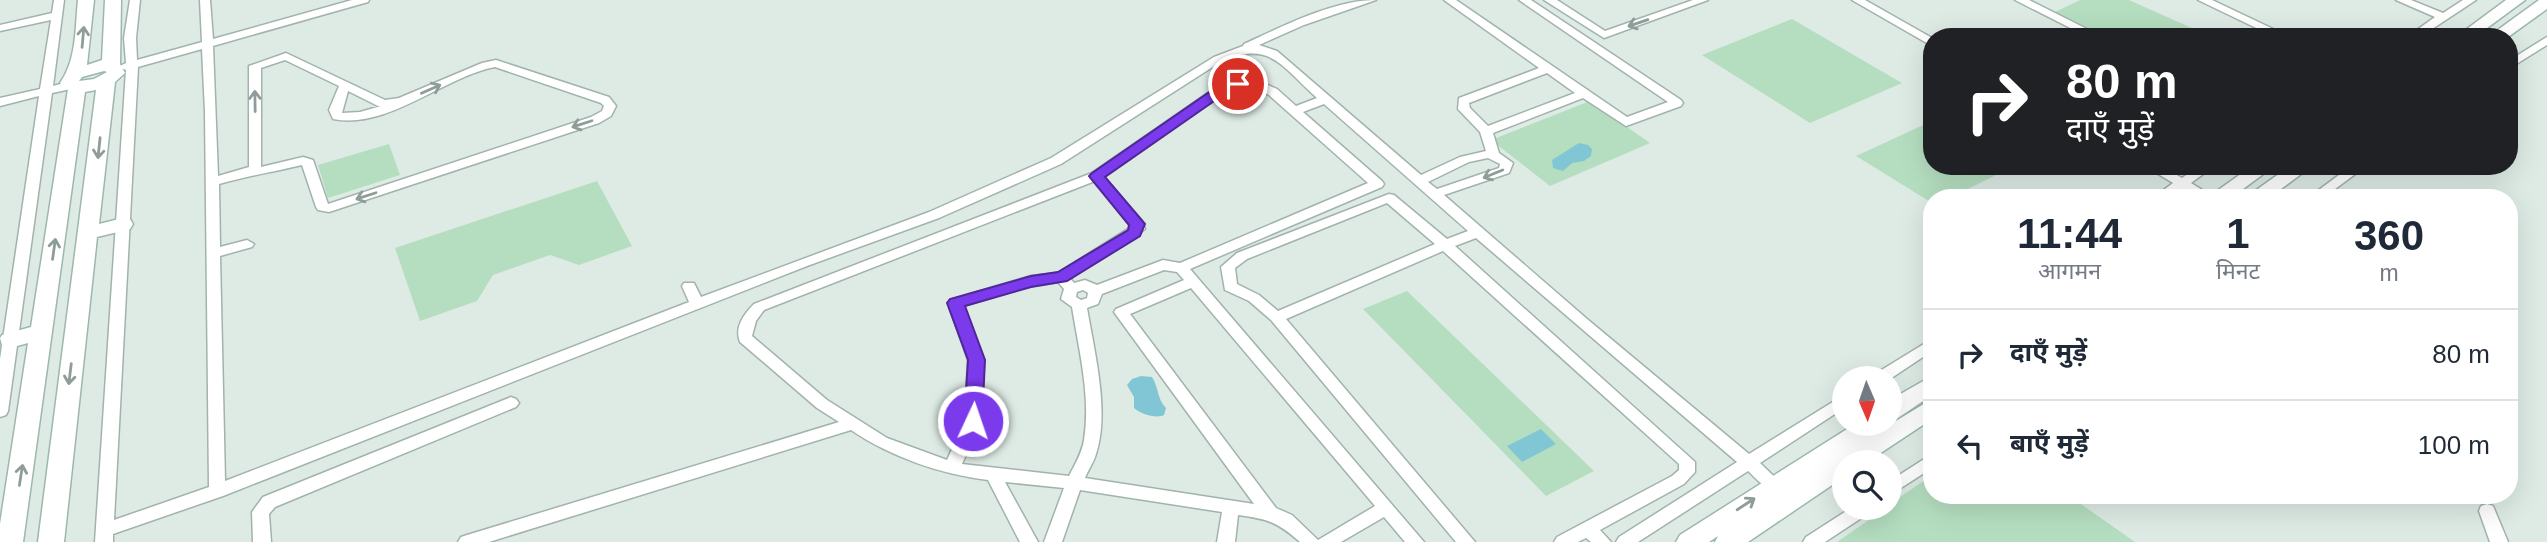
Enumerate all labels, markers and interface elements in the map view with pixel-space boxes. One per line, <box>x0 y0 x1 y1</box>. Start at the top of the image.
one-way arrow <box>1628 18 1650 30</box>
one-way arrow <box>77 26 90 49</box>
pin <box>1208 54 1268 114</box>
text: 80 m <box>2066 54 2178 108</box>
icon: right <box>1951 56 2042 147</box>
icon: arrive <box>1219 65 1257 103</box>
one-way arrow <box>420 82 441 95</box>
one-way arrow <box>249 90 262 113</box>
text: दाएँ मुड़ें <box>2066 111 2154 147</box>
one-way arrow <box>571 119 593 132</box>
one-way arrow <box>92 136 105 159</box>
one-way arrow <box>1482 169 1504 182</box>
one-way arrow <box>355 190 377 203</box>
text: 11:44 <box>2017 210 2122 257</box>
text: 1 <box>2226 210 2250 257</box>
text: 360 <box>2354 212 2424 259</box>
one-way arrow <box>48 239 61 261</box>
text: आगमन <box>2038 258 2101 284</box>
text: मिनट <box>2216 258 2260 284</box>
text: m <box>2379 260 2399 286</box>
icon: right <box>1951 336 1989 374</box>
text: दाएँ मुड़ें <box>2010 337 2087 367</box>
text: 80 m <box>2432 339 2490 369</box>
one-way arrow <box>63 362 76 384</box>
north arrow <box>1832 366 1902 436</box>
map controls <box>1832 366 1902 520</box>
position arrow <box>936 384 1010 458</box>
icon: left <box>1951 427 1989 465</box>
text: बाएँ मुड़ें <box>2010 428 2089 458</box>
text: 100 m <box>2418 430 2490 460</box>
button: search <box>1832 450 1902 520</box>
one-way arrow <box>14 464 27 486</box>
one-way arrow <box>1736 497 1755 512</box>

